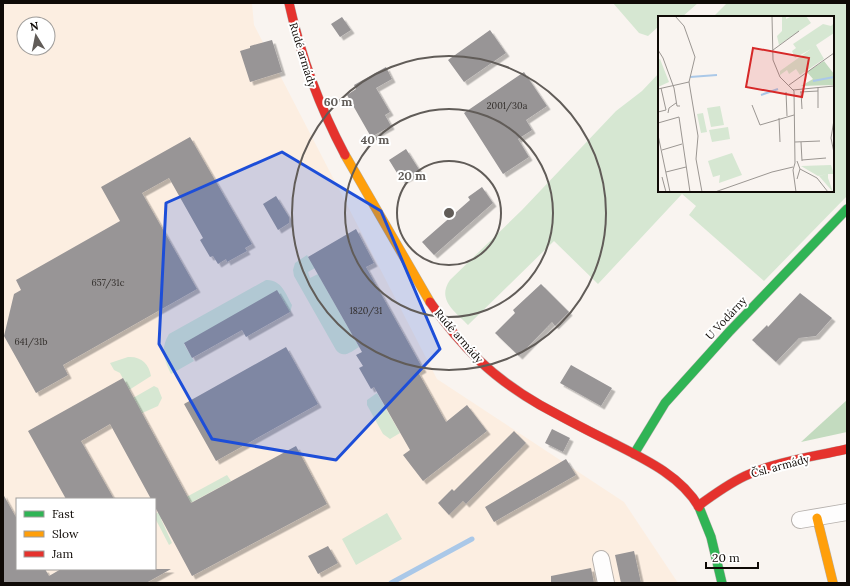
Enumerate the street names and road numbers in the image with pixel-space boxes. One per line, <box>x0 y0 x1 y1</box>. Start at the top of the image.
street label: Rudé armády <box>286 21 320 89</box>
street label: U Vodárny <box>703 293 750 342</box>
street label: Rudé armády <box>432 306 486 366</box>
street label: Čsl. armády <box>749 451 811 480</box>

